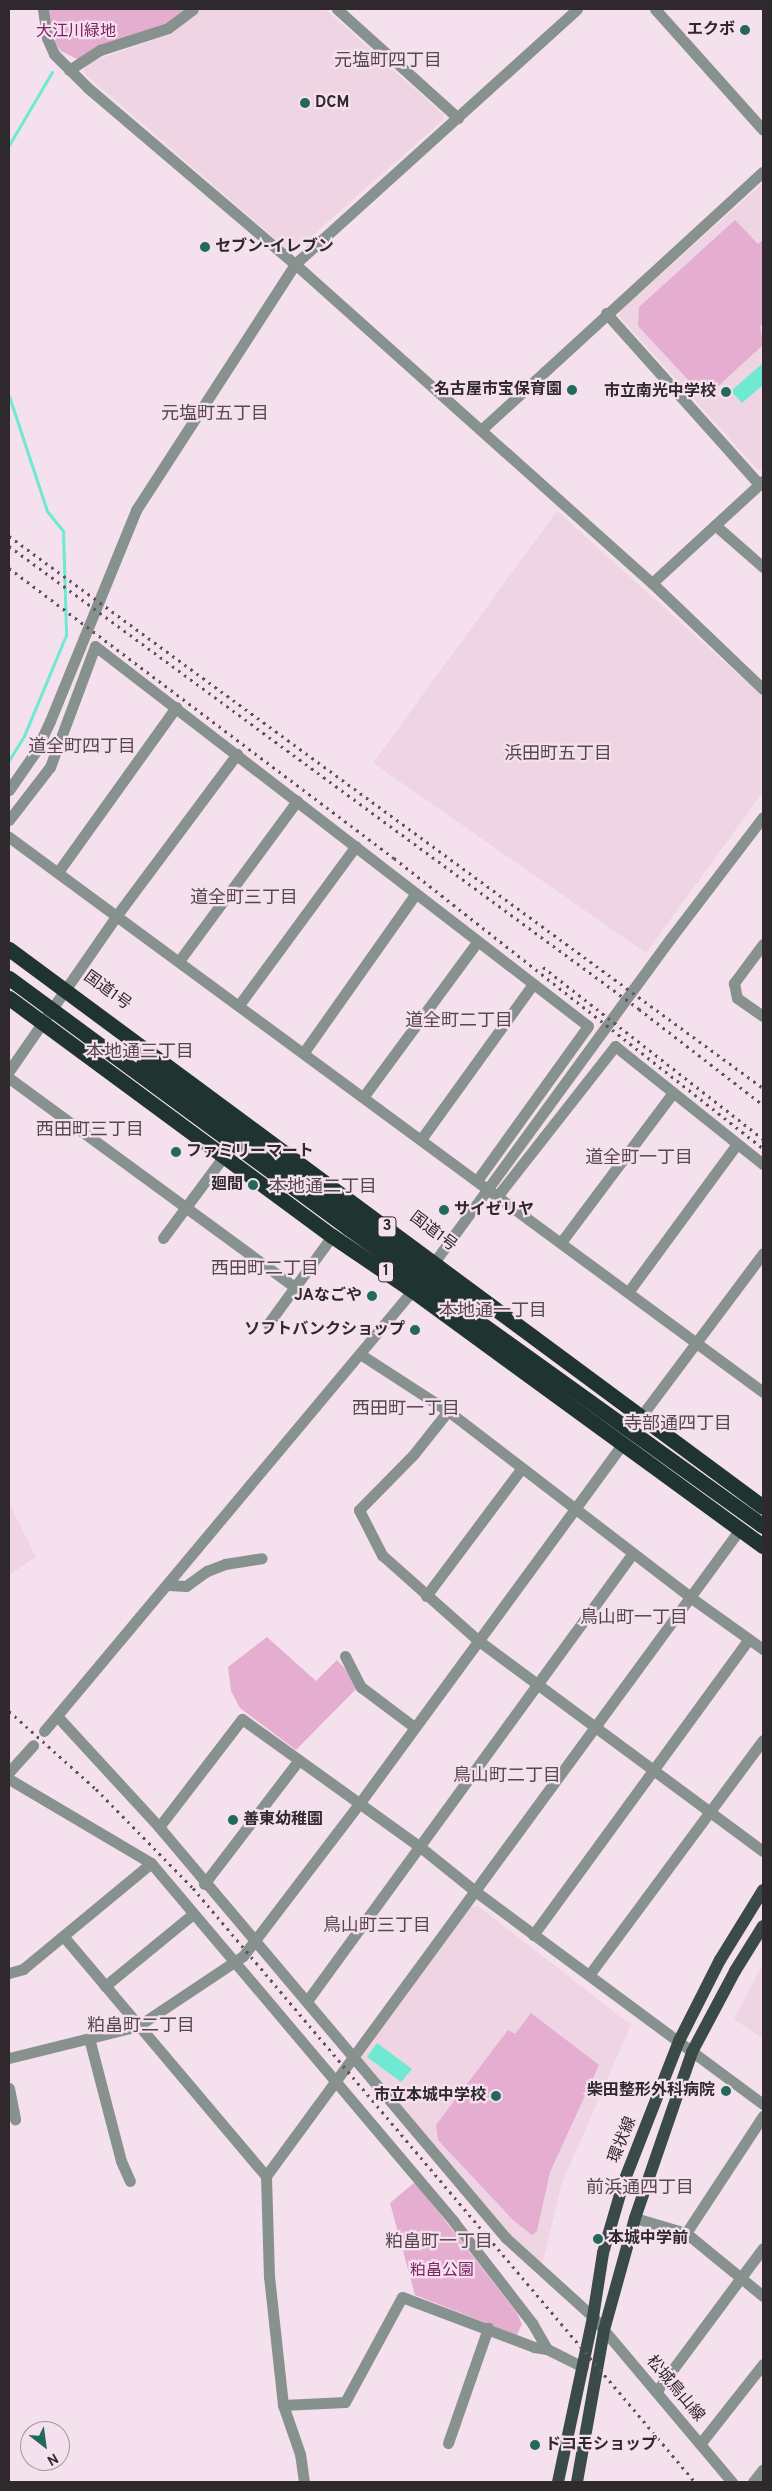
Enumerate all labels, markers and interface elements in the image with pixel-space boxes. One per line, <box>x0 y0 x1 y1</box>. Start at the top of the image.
place label: エクボ <box>687 20 735 40</box>
park label: 大江川緑地 <box>36 22 116 42</box>
marker: エクボ <box>739 24 751 36</box>
district label: 元塩町四丁目 <box>334 51 442 73</box>
place label: DCM <box>315 93 349 113</box>
marker: DCM <box>299 97 311 109</box>
place label: セブン-イレブン <box>215 237 334 257</box>
marker: セブン-イレブン <box>199 241 211 253</box>
place label: 名古屋市宝保育園 <box>434 380 562 400</box>
place label: 市立南光中学校 <box>604 382 716 402</box>
marker: 名古屋市宝保育園 <box>566 384 578 396</box>
marker: 市立南光中学校 <box>720 386 732 398</box>
district label: 元塩町五丁目 <box>161 404 269 426</box>
district label: 道全町四丁目 <box>28 737 136 759</box>
district label: 浜田町五丁目 <box>504 744 612 766</box>
district label: 道全町三丁目 <box>190 888 298 910</box>
street label: 国道1号 <box>80 967 134 1015</box>
district label: 道全町二丁目 <box>405 1011 513 1033</box>
district label: 本地通三丁目 <box>86 1042 194 1064</box>
district label: 西田町三丁目 <box>36 1120 144 1142</box>
place label: ファミリーマート <box>186 1142 314 1162</box>
marker: ファミリーマート <box>170 1146 182 1158</box>
district label: 道全町一丁目 <box>585 1148 693 1170</box>
place label: 廻間 <box>211 1175 243 1195</box>
district label: 本地通二丁目 <box>269 1177 377 1199</box>
marker: 廻間 <box>247 1179 259 1191</box>
place label: サイゼリヤ <box>454 1200 534 1220</box>
marker: サイゼリヤ <box>438 1204 450 1216</box>
street label: 国道1号 <box>406 1208 460 1256</box>
road number: 3 <box>377 1214 397 1240</box>
district label: 西田町二丁目 <box>211 1259 319 1281</box>
road number: 1 <box>377 1260 395 1284</box>
place label: JAなごや <box>294 1286 362 1306</box>
marker: JAなごや <box>366 1290 378 1302</box>
district label: 本地通一丁目 <box>439 1301 547 1323</box>
place label: ソフトバンクショップ <box>245 1320 405 1340</box>
marker: ソフトバンクショップ <box>409 1324 421 1336</box>
district label: 西田町一丁目 <box>352 1399 460 1421</box>
district label: 寺部通四丁目 <box>624 1414 732 1436</box>
district label: 鳥山町一丁目 <box>580 1608 688 1630</box>
district label: 鳥山町二丁目 <box>453 1766 561 1788</box>
place label: 善東幼稚園 <box>243 1810 323 1830</box>
marker: 善東幼稚園 <box>227 1814 239 1826</box>
district label: 鳥山町三丁目 <box>323 1916 431 1938</box>
district label: 粕畠町二丁目 <box>87 2016 195 2038</box>
place label: 柴田整形外科病院 <box>587 2081 715 2101</box>
marker: 柴田整形外科病院 <box>719 2084 733 2098</box>
place label: 市立本城中学校 <box>374 2086 486 2106</box>
marker: 市立本城中学校 <box>490 2090 502 2102</box>
street label: 環状線 <box>605 2114 641 2166</box>
district label: 前浜通四丁目 <box>586 2178 694 2200</box>
place label: 本城中学前 <box>608 2229 688 2249</box>
district label: 粕畠町一丁目 <box>385 2232 493 2254</box>
marker: 本城中学前 <box>592 2233 604 2245</box>
park label: 粕畠公園 <box>410 2261 474 2281</box>
street label: 松城鳥山線 <box>642 2352 708 2426</box>
north arrow <box>20 2421 70 2471</box>
place label: ドコモショップ <box>545 2435 657 2455</box>
marker: ドコモショップ <box>529 2439 541 2451</box>
text: N <box>44 2449 61 2468</box>

